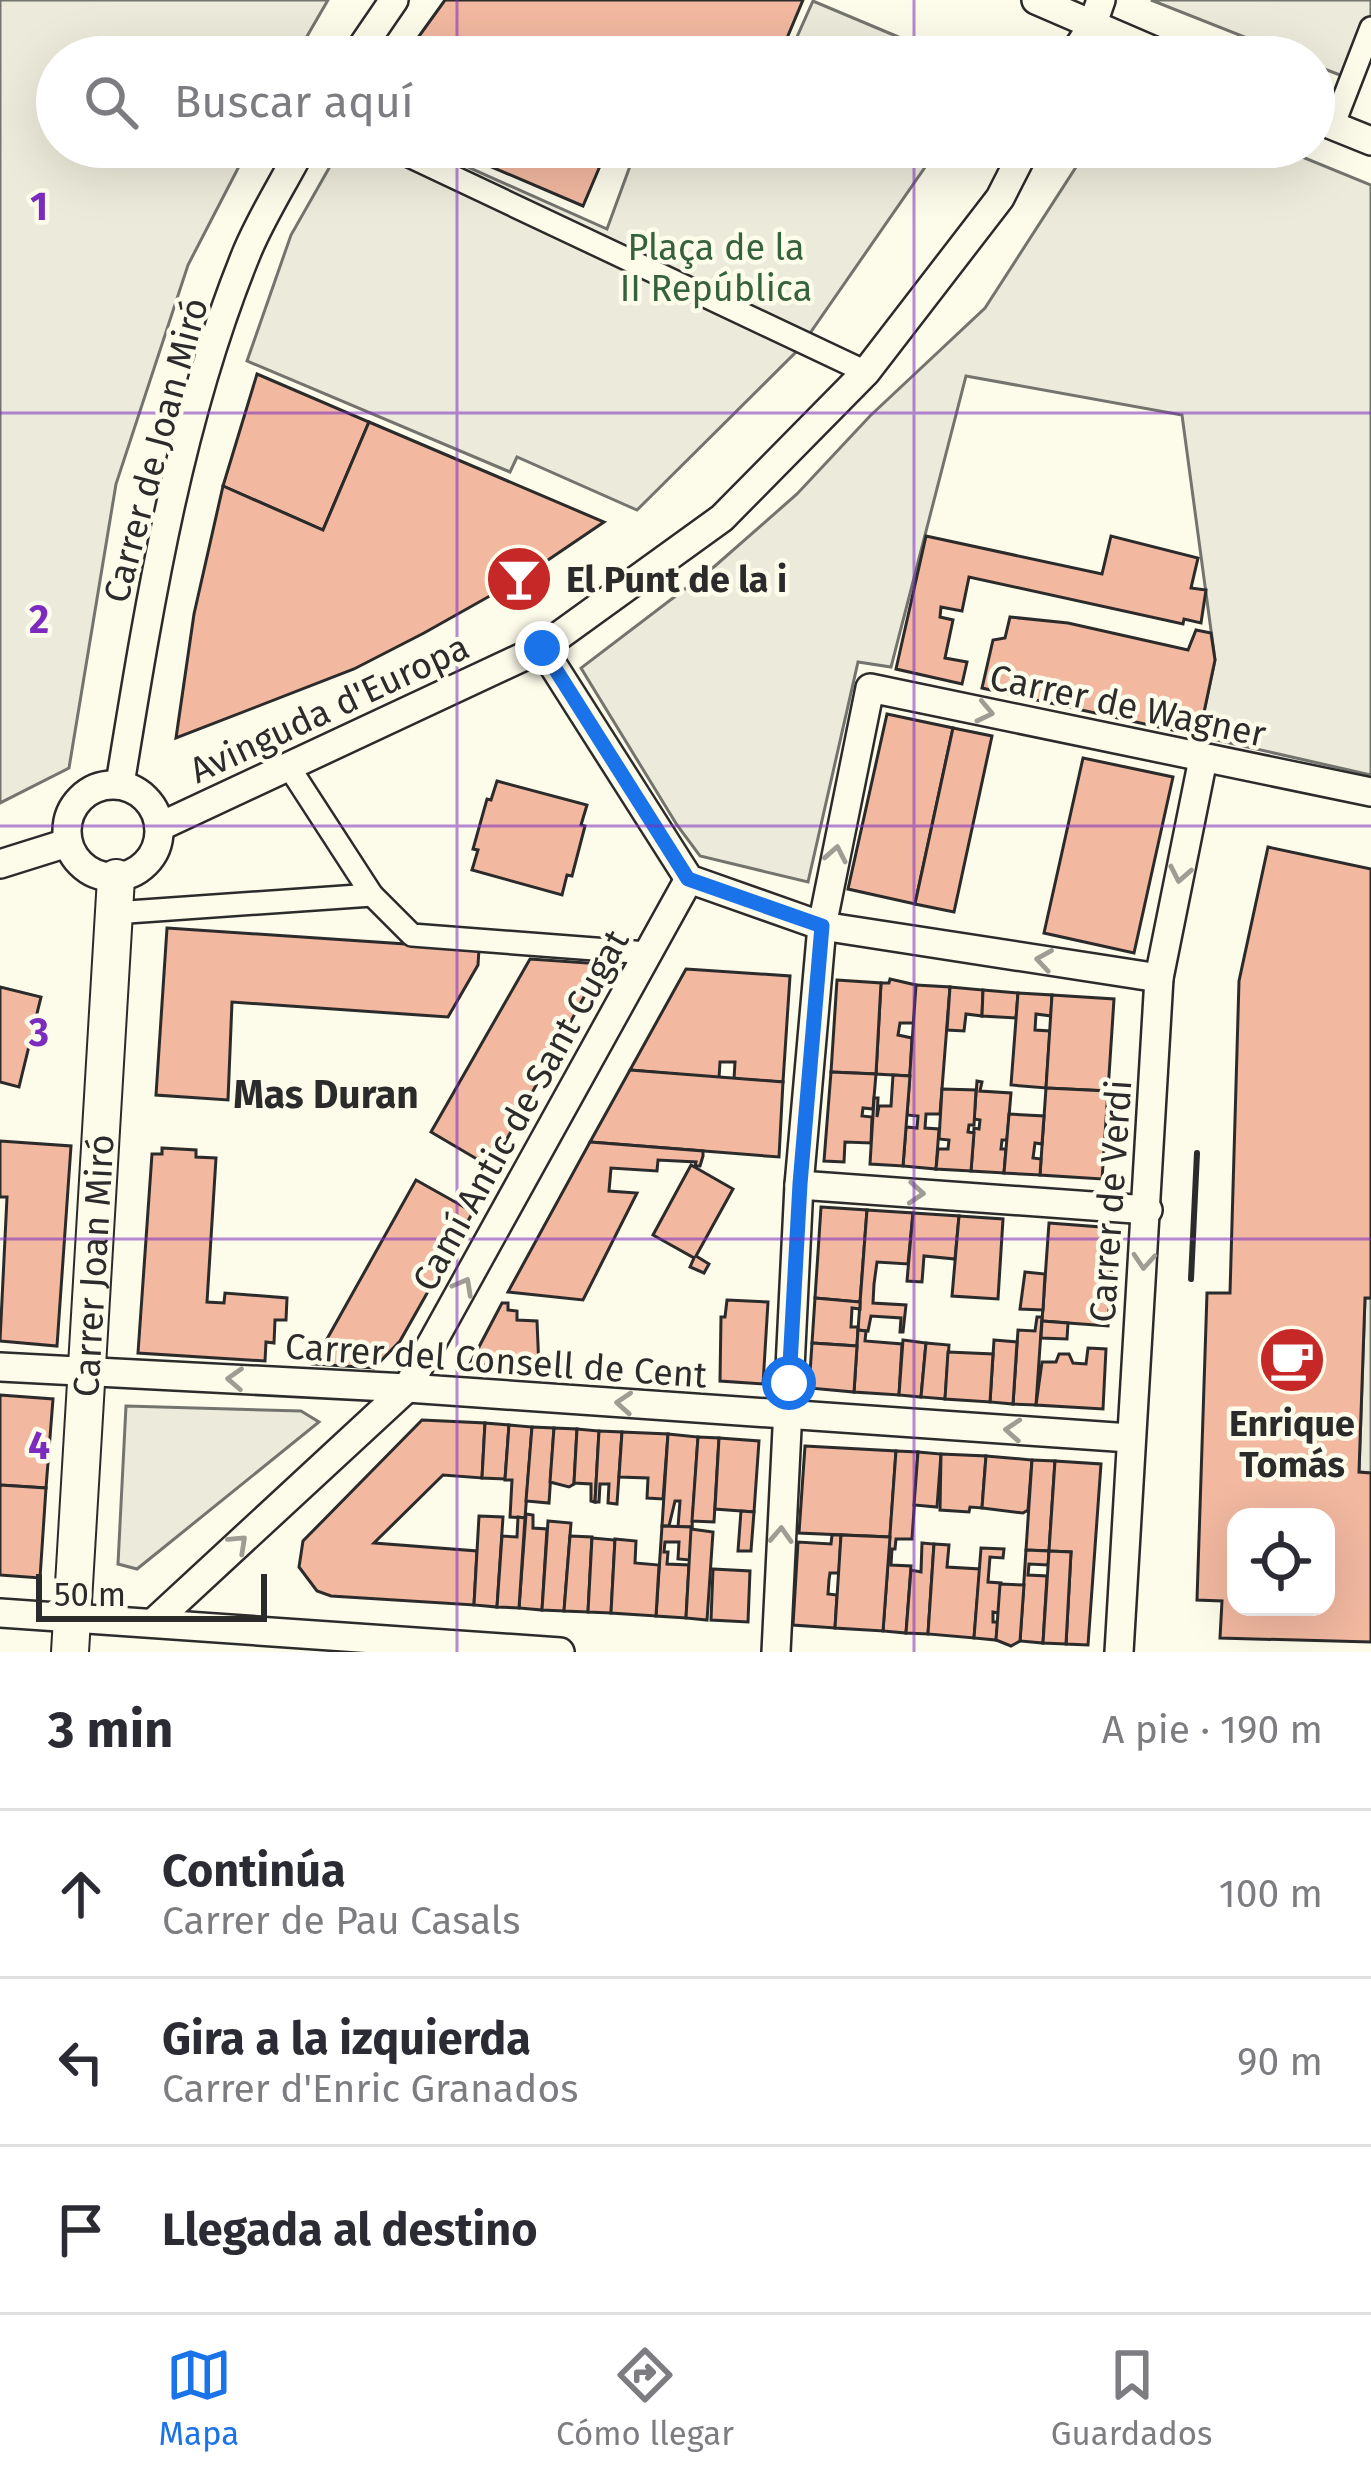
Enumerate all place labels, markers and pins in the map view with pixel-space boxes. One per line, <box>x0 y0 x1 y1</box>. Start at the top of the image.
bar icon: El Punt de la i <box>484 544 554 614</box>
place label: El Punt de la i <box>566 558 787 602</box>
cafe icon: Enrique Tomás <box>1257 1325 1327 1395</box>
place label: Enrique Tomás <box>1229 1402 1355 1487</box>

